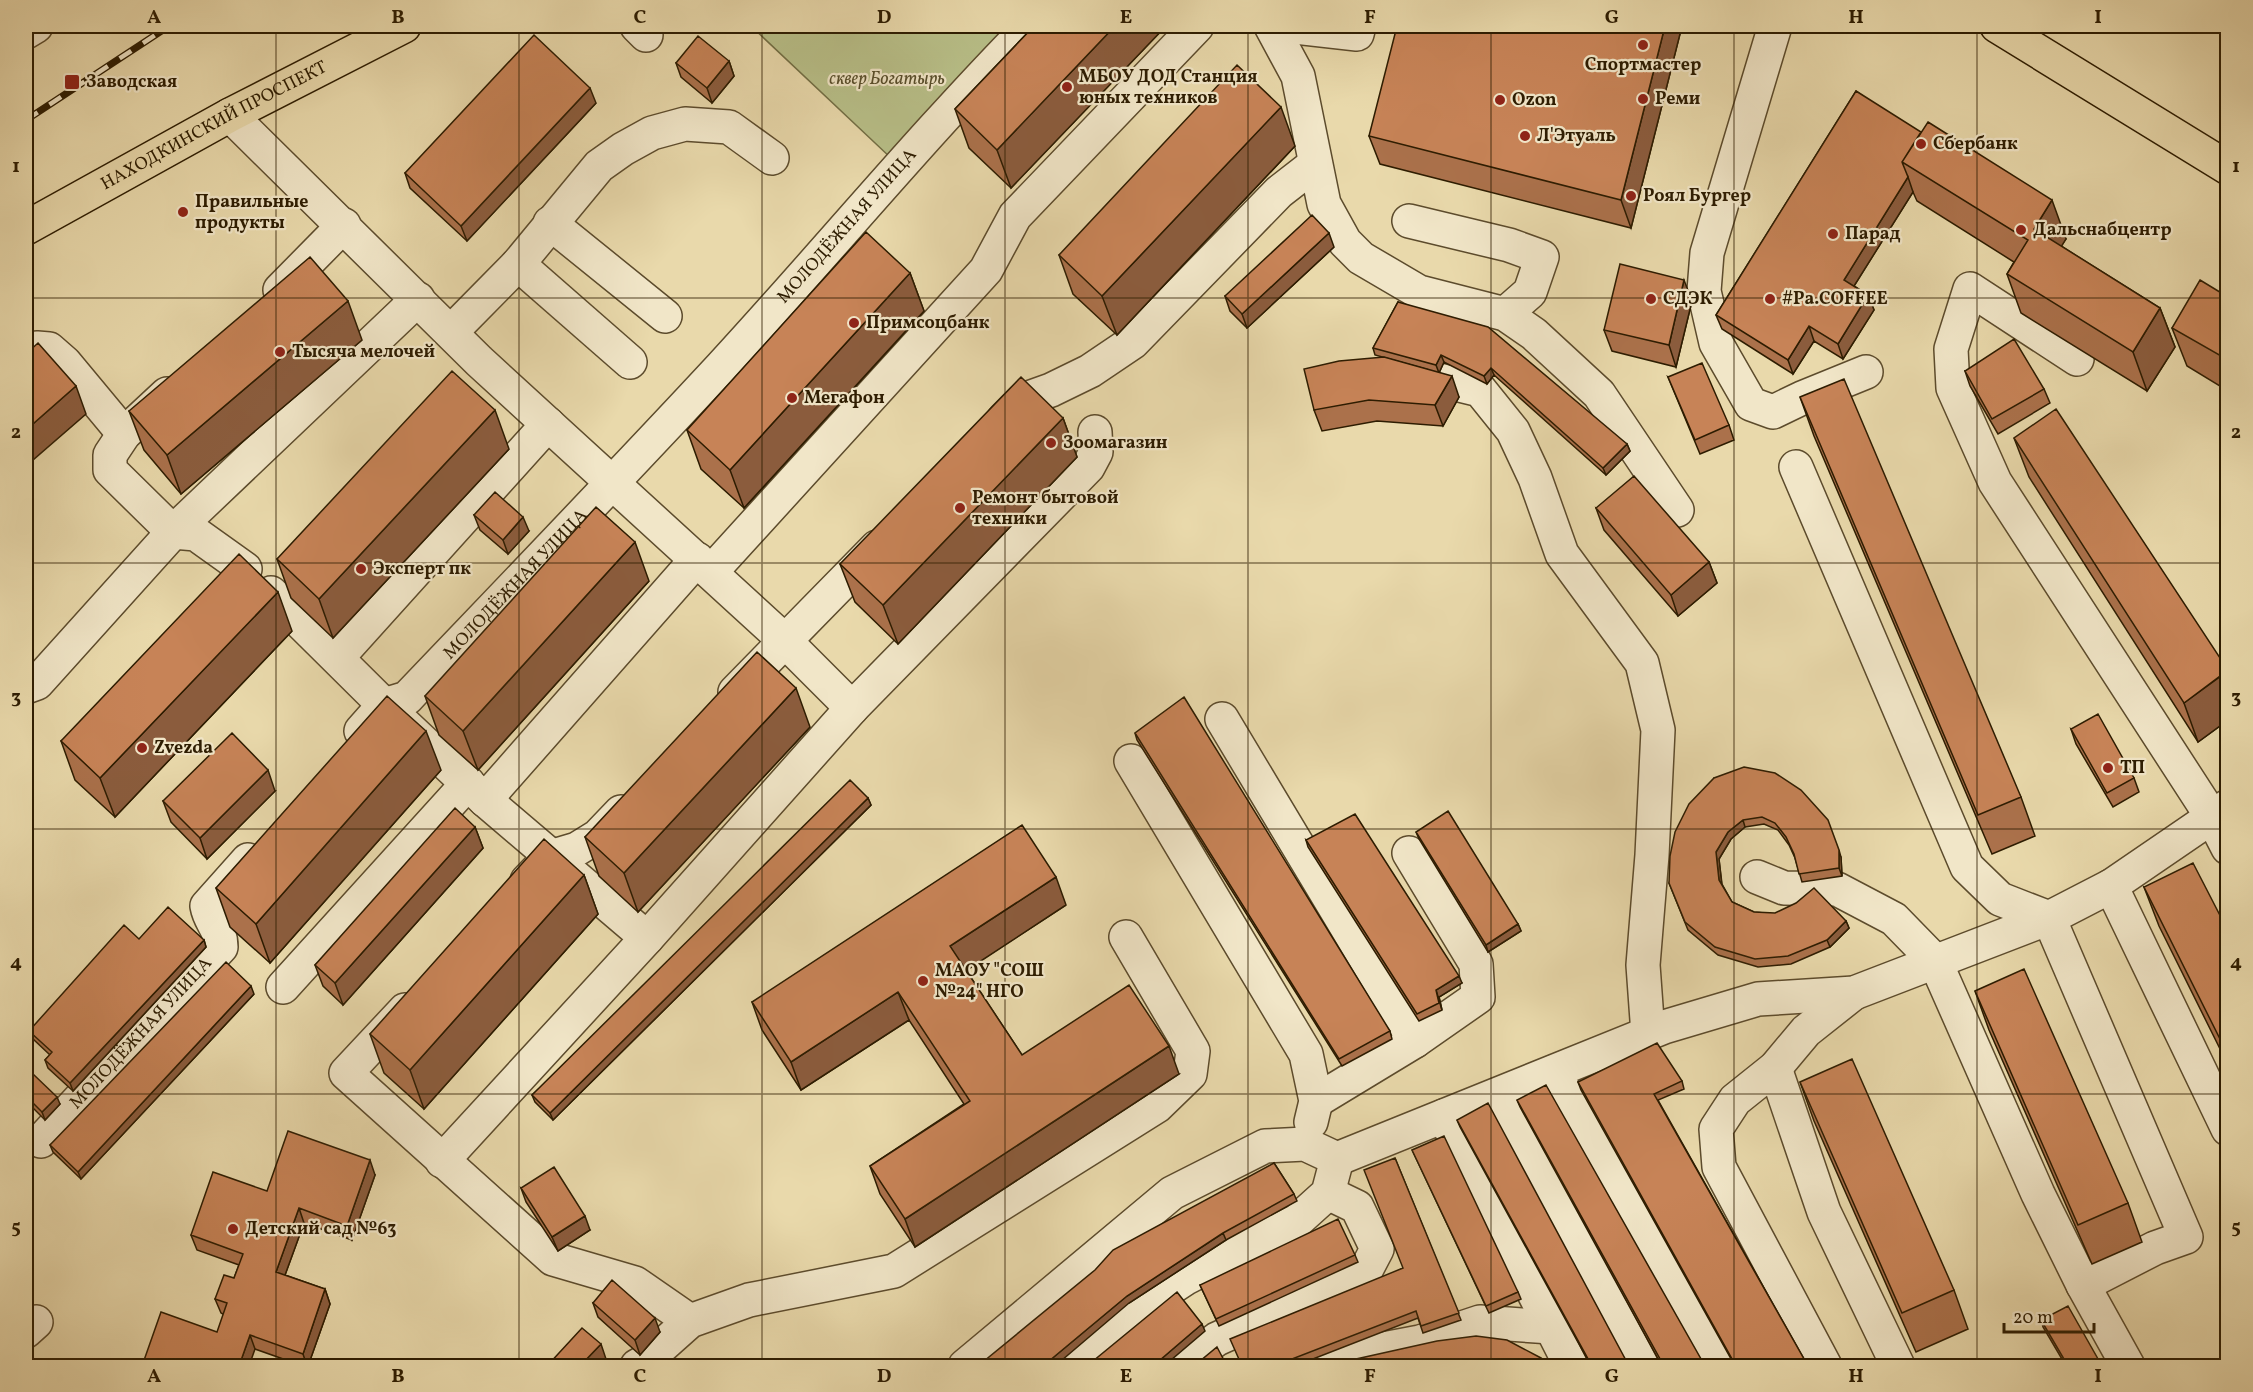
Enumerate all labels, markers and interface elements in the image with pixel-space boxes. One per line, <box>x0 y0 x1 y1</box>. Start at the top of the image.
text: A <box>147 4 161 32</box>
text: B <box>391 4 405 32</box>
text: C <box>634 4 647 32</box>
text: D <box>877 4 891 32</box>
text: E <box>1120 4 1132 32</box>
text: F <box>1364 4 1376 32</box>
text: G <box>1605 4 1619 32</box>
text: H <box>1848 4 1864 32</box>
text: I <box>2094 4 2102 32</box>
marker: Спортмастер <box>1636 38 1650 52</box>
place label: Спортмастер <box>1585 53 1701 78</box>
street label: НАХОДКИНСКИЙ ПРОСПЕКТ <box>96 55 332 197</box>
place label: МБОУ ДОД Станция юных техников <box>1079 65 1257 111</box>
park label: сквер Богатырь <box>829 67 945 92</box>
place label: Заводская <box>86 70 177 95</box>
marker: Заводская <box>63 73 81 91</box>
marker: МБОУ ДОД Станция юных техников <box>1060 80 1074 94</box>
place label: Реми <box>1655 87 1700 112</box>
place label: Ozon <box>1512 88 1557 113</box>
marker: Реми <box>1636 92 1650 106</box>
marker: Ozon <box>1493 93 1507 107</box>
place label: Л'Этуаль <box>1537 124 1616 149</box>
marker: Л'Этуаль <box>1518 129 1532 143</box>
place label: Сбербанк <box>1933 132 2018 157</box>
marker: Сбербанк <box>1914 137 1928 151</box>
street label: МОЛОДЁЖНАЯ УЛИЦА <box>772 143 923 309</box>
text: 1 <box>12 153 20 181</box>
text: 1 <box>2232 153 2240 181</box>
place label: Роял Бургер <box>1643 184 1751 209</box>
marker: Роял Бургер <box>1624 189 1638 203</box>
place label: Правильные продукты <box>195 190 308 236</box>
marker: Правильные продукты <box>176 205 190 219</box>
place label: Дальснабцентр <box>2033 218 2172 243</box>
place label: Парад <box>1845 222 1901 247</box>
marker: Дальснабцентр <box>2014 223 2028 237</box>
marker: Парад <box>1826 227 1840 241</box>
place label: СДЭК <box>1663 287 1713 312</box>
place label: #Pa.COFFEE <box>1782 287 1888 312</box>
marker: СДЭК <box>1644 292 1658 306</box>
marker: #Pa.COFFEE <box>1763 292 1777 306</box>
place label: Примсоцбанк <box>866 311 990 336</box>
marker: Примсоцбанк <box>847 316 861 330</box>
place label: Тысяча мелочей <box>292 340 435 365</box>
marker: Тысяча мелочей <box>273 345 287 359</box>
place label: Мегафон <box>804 386 885 411</box>
marker: Мегафон <box>785 391 799 405</box>
text: 2 <box>11 419 21 447</box>
text: 2 <box>2231 419 2241 447</box>
place label: Зоомагазин <box>1063 431 1168 456</box>
marker: Зоомагазин <box>1044 436 1058 450</box>
place label: Ремонт бытовой техники <box>972 486 1118 532</box>
marker: Ремонт бытовой техники <box>953 501 967 515</box>
street label: МОЛОДЁЖНАЯ УЛИЦА <box>438 503 594 665</box>
place label: Эксперт пк <box>373 557 471 582</box>
marker: Эксперт пк <box>354 562 368 576</box>
text: 3 <box>11 684 21 712</box>
text: 3 <box>2231 684 2241 712</box>
place label: Zvezda <box>154 736 213 761</box>
marker: Zvezda <box>135 741 149 755</box>
place label: ТП <box>2120 756 2145 781</box>
marker: ТП <box>2101 761 2115 775</box>
text: 4 <box>10 949 22 977</box>
text: 4 <box>2230 949 2242 977</box>
street label: МОЛОДЁЖНАЯ УЛИЦА <box>64 951 218 1115</box>
place label: МАОУ "СОШ №24" НГО <box>935 959 1044 1005</box>
marker: МАОУ "СОШ №24" НГО <box>916 974 930 988</box>
text: 5 <box>11 1214 21 1242</box>
text: 5 <box>2231 1214 2241 1242</box>
place label: Детский сад №63 <box>245 1217 396 1242</box>
marker: Детский сад №63 <box>226 1222 240 1236</box>
scale bar <box>2004 1296 2094 1334</box>
text: 20 m <box>2013 1306 2053 1331</box>
text: A <box>147 1363 161 1391</box>
text: B <box>391 1363 405 1391</box>
text: C <box>634 1363 647 1391</box>
text: D <box>877 1363 891 1391</box>
text: E <box>1120 1363 1132 1391</box>
text: F <box>1364 1363 1376 1391</box>
text: G <box>1605 1363 1619 1391</box>
text: H <box>1848 1363 1864 1391</box>
text: I <box>2094 1363 2102 1391</box>

